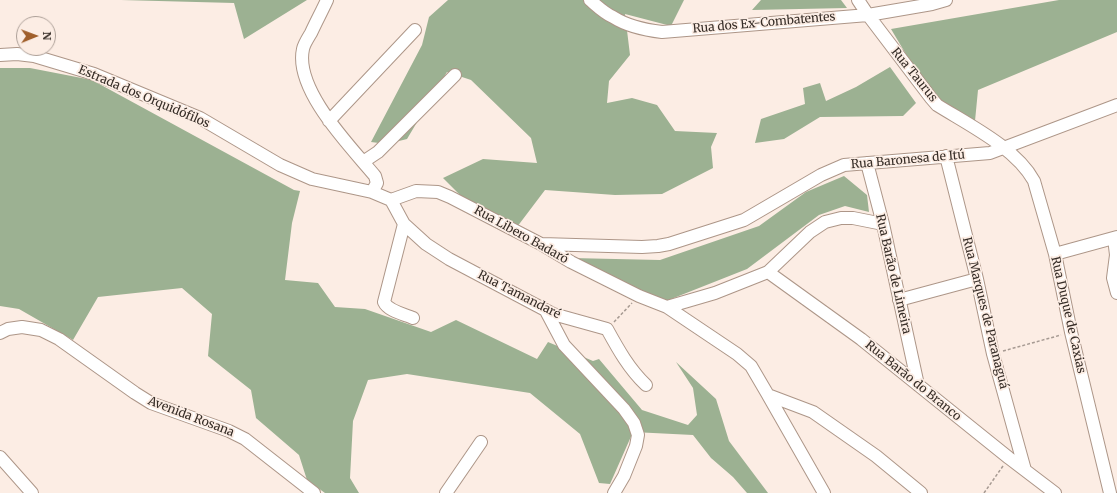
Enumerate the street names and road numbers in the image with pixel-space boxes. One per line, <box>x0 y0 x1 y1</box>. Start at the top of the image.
street label: Rua dos Ex-Combatentes <box>692 10 836 36</box>
street label: Rua Taurus <box>888 45 940 105</box>
street label: Estrada dos Orquidófilos <box>76 63 212 131</box>
street label: Rua Baronesa de Itú <box>850 148 966 172</box>
street label: Rua Libero Badaró <box>471 203 571 267</box>
street label: Rua Barão de Limeira <box>872 213 914 335</box>
street label: Rua Marques de Paranaguá <box>959 236 1011 390</box>
street label: Rua Duque de Caxias <box>1048 255 1088 375</box>
street label: Rua Tamandaré <box>475 268 563 322</box>
street label: Rua Barão do Branco <box>862 338 964 424</box>
street label: Avenida Rosana <box>146 394 236 440</box>

